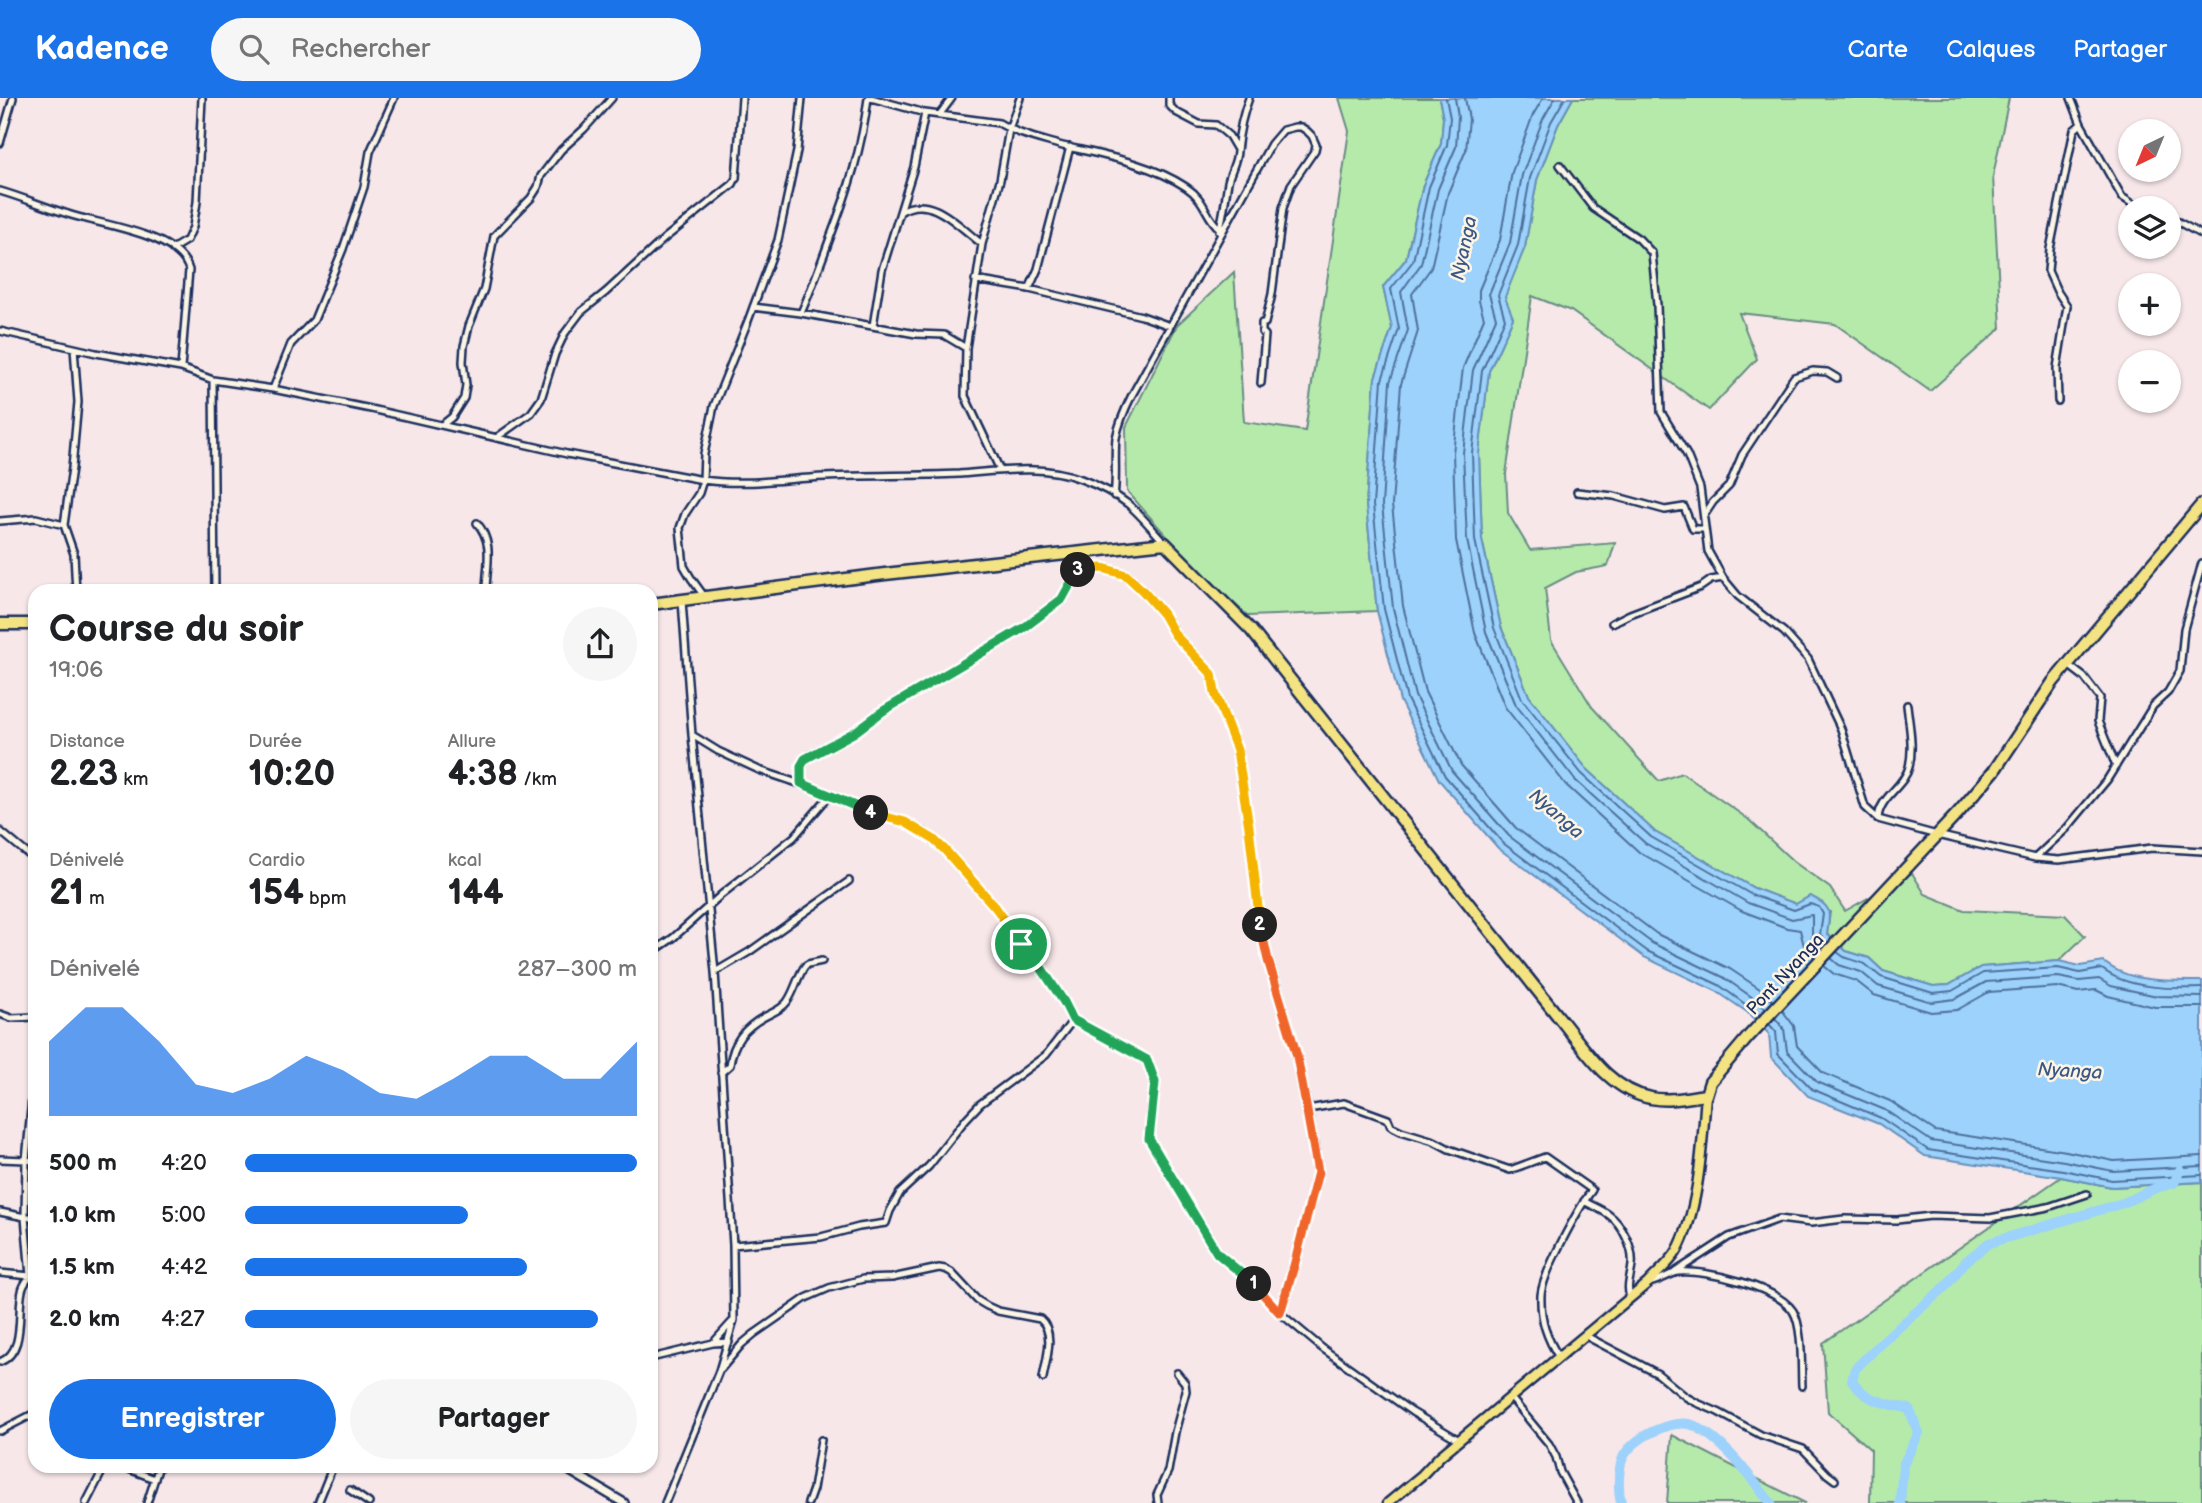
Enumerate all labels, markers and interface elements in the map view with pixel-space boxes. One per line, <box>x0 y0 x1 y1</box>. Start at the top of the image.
search box <box>211 18 701 81</box>
text: Kadence <box>35 29 169 69</box>
icon: search <box>235 30 273 68</box>
text: Rechercher <box>291 34 430 65</box>
text: Carte <box>1848 35 1908 64</box>
text: Calques <box>1946 35 2035 64</box>
text: Partager <box>2073 35 2167 64</box>
north arrow <box>2118 119 2180 182</box>
map controls <box>2118 119 2181 413</box>
button: layers <box>2118 196 2181 259</box>
water label: Nyanga <box>1446 214 1482 283</box>
button: + <box>2118 273 2181 336</box>
button: − <box>2118 350 2181 413</box>
pin: 3 <box>1060 552 1096 588</box>
text: 3 <box>1072 558 1083 581</box>
text: Course du soir <box>49 607 304 652</box>
button: share <box>563 607 637 681</box>
text: 19:06 <box>49 656 103 684</box>
text: Distance <box>49 730 125 753</box>
text: Durée <box>248 730 302 753</box>
text: Allure <box>448 730 496 753</box>
text: 2.23 <box>49 753 118 796</box>
text: 10:20 <box>248 753 335 796</box>
text: 4:38 <box>448 753 518 796</box>
text: km <box>118 768 148 791</box>
text: /km <box>518 768 557 791</box>
water label: Nyanga <box>1524 784 1588 844</box>
pin: 4 <box>854 796 888 830</box>
text: 4 <box>865 801 876 824</box>
text: Dénivelé <box>49 849 124 872</box>
text: Cardio <box>248 849 305 872</box>
text: kcal <box>448 849 482 872</box>
text: 21 <box>49 872 84 915</box>
text: 154 <box>248 872 304 915</box>
text: 144 <box>448 872 504 915</box>
text: m <box>84 887 105 910</box>
text: bpm <box>304 887 346 910</box>
pin: 2 <box>1242 908 1278 942</box>
text: 2 <box>1254 913 1265 936</box>
pin <box>991 914 1051 974</box>
icon: arrive <box>1002 925 1040 963</box>
street label: Pont Nyanga <box>1742 929 1828 1019</box>
text: Dénivelé <box>49 955 140 983</box>
text: 287–300 m <box>517 955 637 983</box>
water label: Nyanga <box>2037 1058 2103 1085</box>
text: 500 m <box>49 1149 117 1177</box>
text: 4:20 <box>161 1149 207 1177</box>
text: 1.0 km <box>49 1201 116 1229</box>
text: 5:00 <box>161 1201 206 1229</box>
text: 1.5 km <box>49 1253 115 1281</box>
text: 4:42 <box>161 1253 207 1281</box>
pin: 1 <box>1236 1266 1272 1302</box>
text: 1 <box>1250 1272 1258 1295</box>
text: 2.0 km <box>49 1305 120 1333</box>
text: 4:27 <box>161 1305 205 1333</box>
button: Enregistrer <box>49 1379 336 1459</box>
button: Partager <box>350 1379 637 1459</box>

